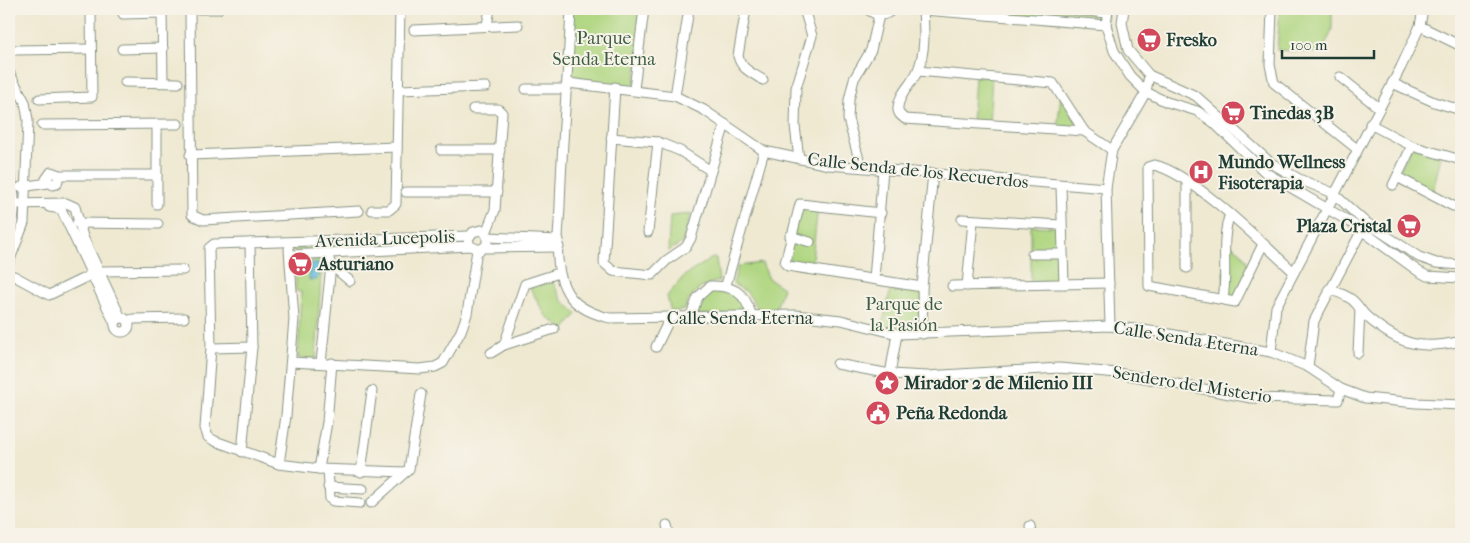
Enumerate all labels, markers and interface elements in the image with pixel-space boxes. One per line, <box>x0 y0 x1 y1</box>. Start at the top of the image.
supermarket icon: Fresko <box>1136 27 1162 53</box>
park label: Parque Senda Eterna <box>552 28 656 70</box>
scale bar <box>1282 28 1375 60</box>
place label: Fresko <box>1165 30 1217 51</box>
text: 100 m <box>1290 36 1328 54</box>
supermarket icon: Tinedas 3B <box>1220 100 1246 126</box>
place label: Tinedas 3B <box>1249 103 1334 124</box>
street label: Calle Senda de los Recuerdos <box>806 149 1030 193</box>
place label: Mundo Wellness Fisoterapia <box>1217 152 1346 194</box>
hospital icon: Mundo Wellness Fisoterapia <box>1188 159 1214 185</box>
supermarket icon: Plaza Cristal <box>1396 213 1422 239</box>
place label: Plaza Cristal <box>1296 216 1393 237</box>
street label: Avenida Lucepolis <box>314 226 456 252</box>
supermarket icon: Asturiano <box>287 251 313 277</box>
place label: Asturiano <box>317 254 394 275</box>
park label: Parque de la Pasión <box>865 294 943 336</box>
street label: Calle Senda Eterna <box>667 308 814 329</box>
street label: Calle Senda Eterna <box>1112 317 1261 361</box>
street label: Sendero del Misterio <box>1111 362 1273 408</box>
place icon: Mirador 2 de Milenio III <box>874 370 900 396</box>
place label: Mirador 2 de Milenio III <box>903 373 1093 394</box>
public building icon: Peña Redonda <box>865 400 891 426</box>
place label: Peña Redonda <box>896 403 1008 424</box>

